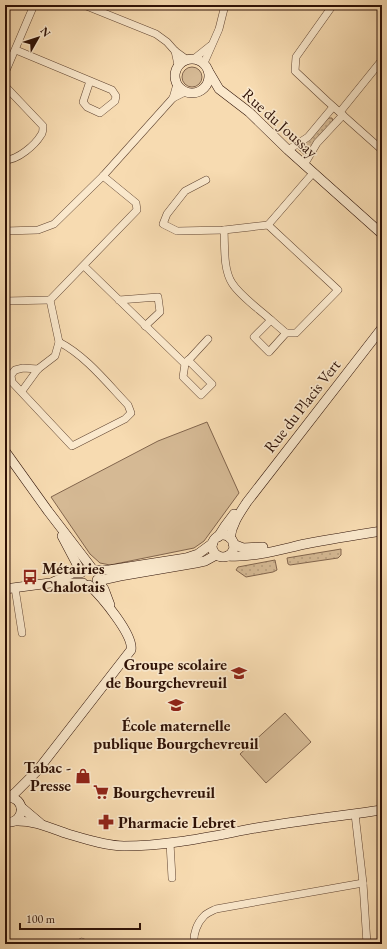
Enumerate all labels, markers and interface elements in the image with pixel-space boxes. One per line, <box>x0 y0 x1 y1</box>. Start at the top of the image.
north arrow <box>18 18 58 58</box>
text: N <box>38 24 54 40</box>
street label: Rue du Joussay <box>238 84 323 163</box>
street label: Rue du Placis Vert <box>259 355 345 457</box>
place label: Métairies Chalotais <box>42 558 105 597</box>
bus stop icon: Métairies Chalotais <box>21 568 39 586</box>
place label: Groupe scolaire de Bourgchevreuil <box>106 654 227 693</box>
school or university icon: Groupe scolaire de Bourgchevreuil <box>230 664 248 682</box>
school or university icon: École maternelle publique Bourgchevreuil <box>167 696 185 714</box>
place label: École maternelle publique Bourgchevreuil <box>93 715 259 754</box>
place label: Tabac - Presse <box>24 757 71 796</box>
shop icon: Tabac - Presse <box>74 767 92 785</box>
place label: Bourgchevreuil <box>113 782 216 803</box>
supermarket icon: Bourgchevreuil <box>92 783 110 801</box>
place label: Pharmacie Lebret <box>118 812 236 833</box>
pharmacy icon: Pharmacie Lebret <box>97 813 115 831</box>
scale bar <box>20 905 140 931</box>
text: 100 m <box>26 911 56 927</box>

